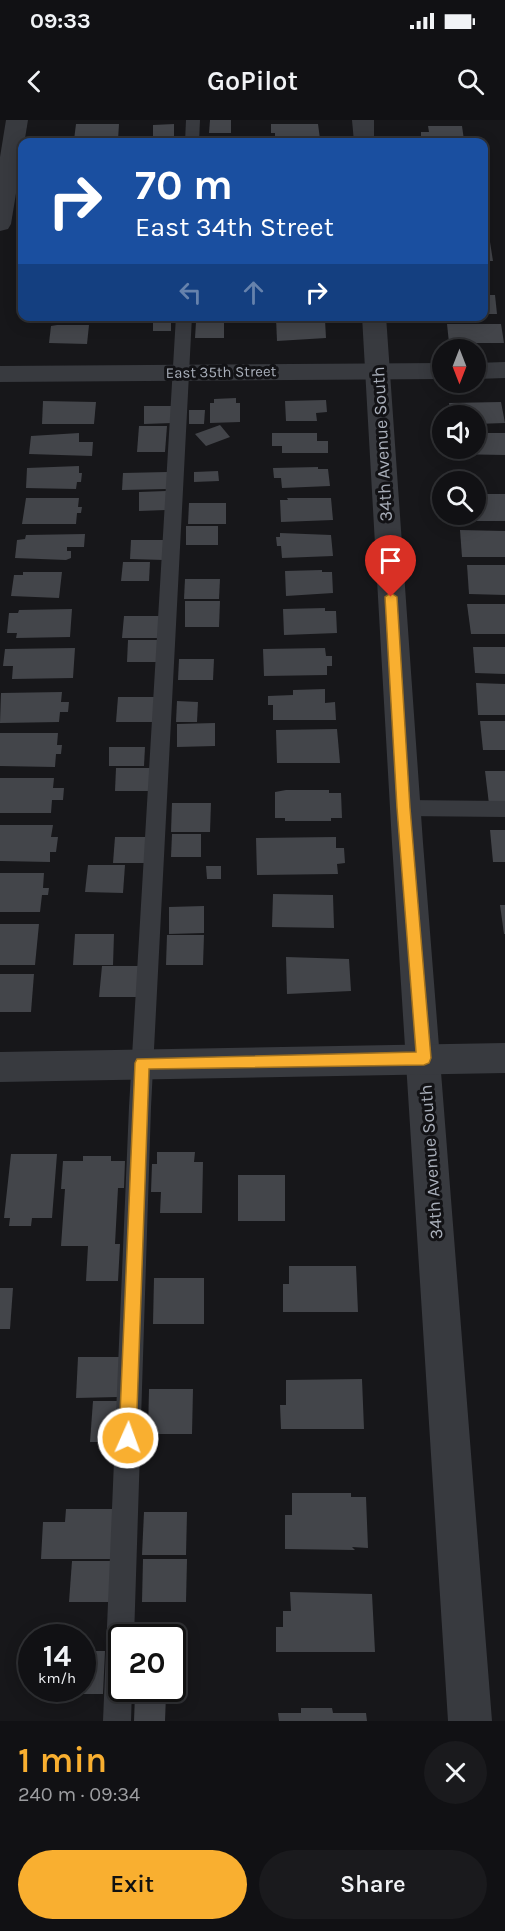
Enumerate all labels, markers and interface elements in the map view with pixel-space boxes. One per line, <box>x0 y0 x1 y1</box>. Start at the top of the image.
text: 09:33 <box>30 8 91 34</box>
icon: back <box>18 65 51 98</box>
text: GoPilot <box>207 65 298 97</box>
icon: search <box>454 65 487 98</box>
text: 70 m <box>135 160 233 210</box>
icon: right <box>36 162 114 240</box>
text: East 34th Street <box>135 211 334 243</box>
icon: left <box>174 276 207 309</box>
icon: ahead <box>237 276 270 309</box>
icon: right <box>300 276 333 309</box>
north arrow <box>432 339 486 393</box>
map controls <box>432 339 486 525</box>
street label: East 35th Street <box>166 362 277 382</box>
street label: 34th Avenue South <box>367 366 397 522</box>
button: sound <box>432 405 486 459</box>
button: search <box>432 471 486 525</box>
pin <box>365 535 416 597</box>
icon: arrive <box>374 544 407 577</box>
street label: 34th Avenue South <box>415 1084 447 1240</box>
position arrow <box>96 1406 160 1470</box>
speed limit sign: 20 <box>108 1624 186 1702</box>
text: 14 <box>43 1638 71 1674</box>
text: km/h <box>38 1669 76 1687</box>
text: 1 min <box>18 1739 107 1781</box>
button: close <box>424 1741 487 1804</box>
text: 240 m · 09:34 <box>18 1783 140 1806</box>
button: Exit <box>18 1850 247 1919</box>
button: Share <box>259 1850 487 1919</box>

